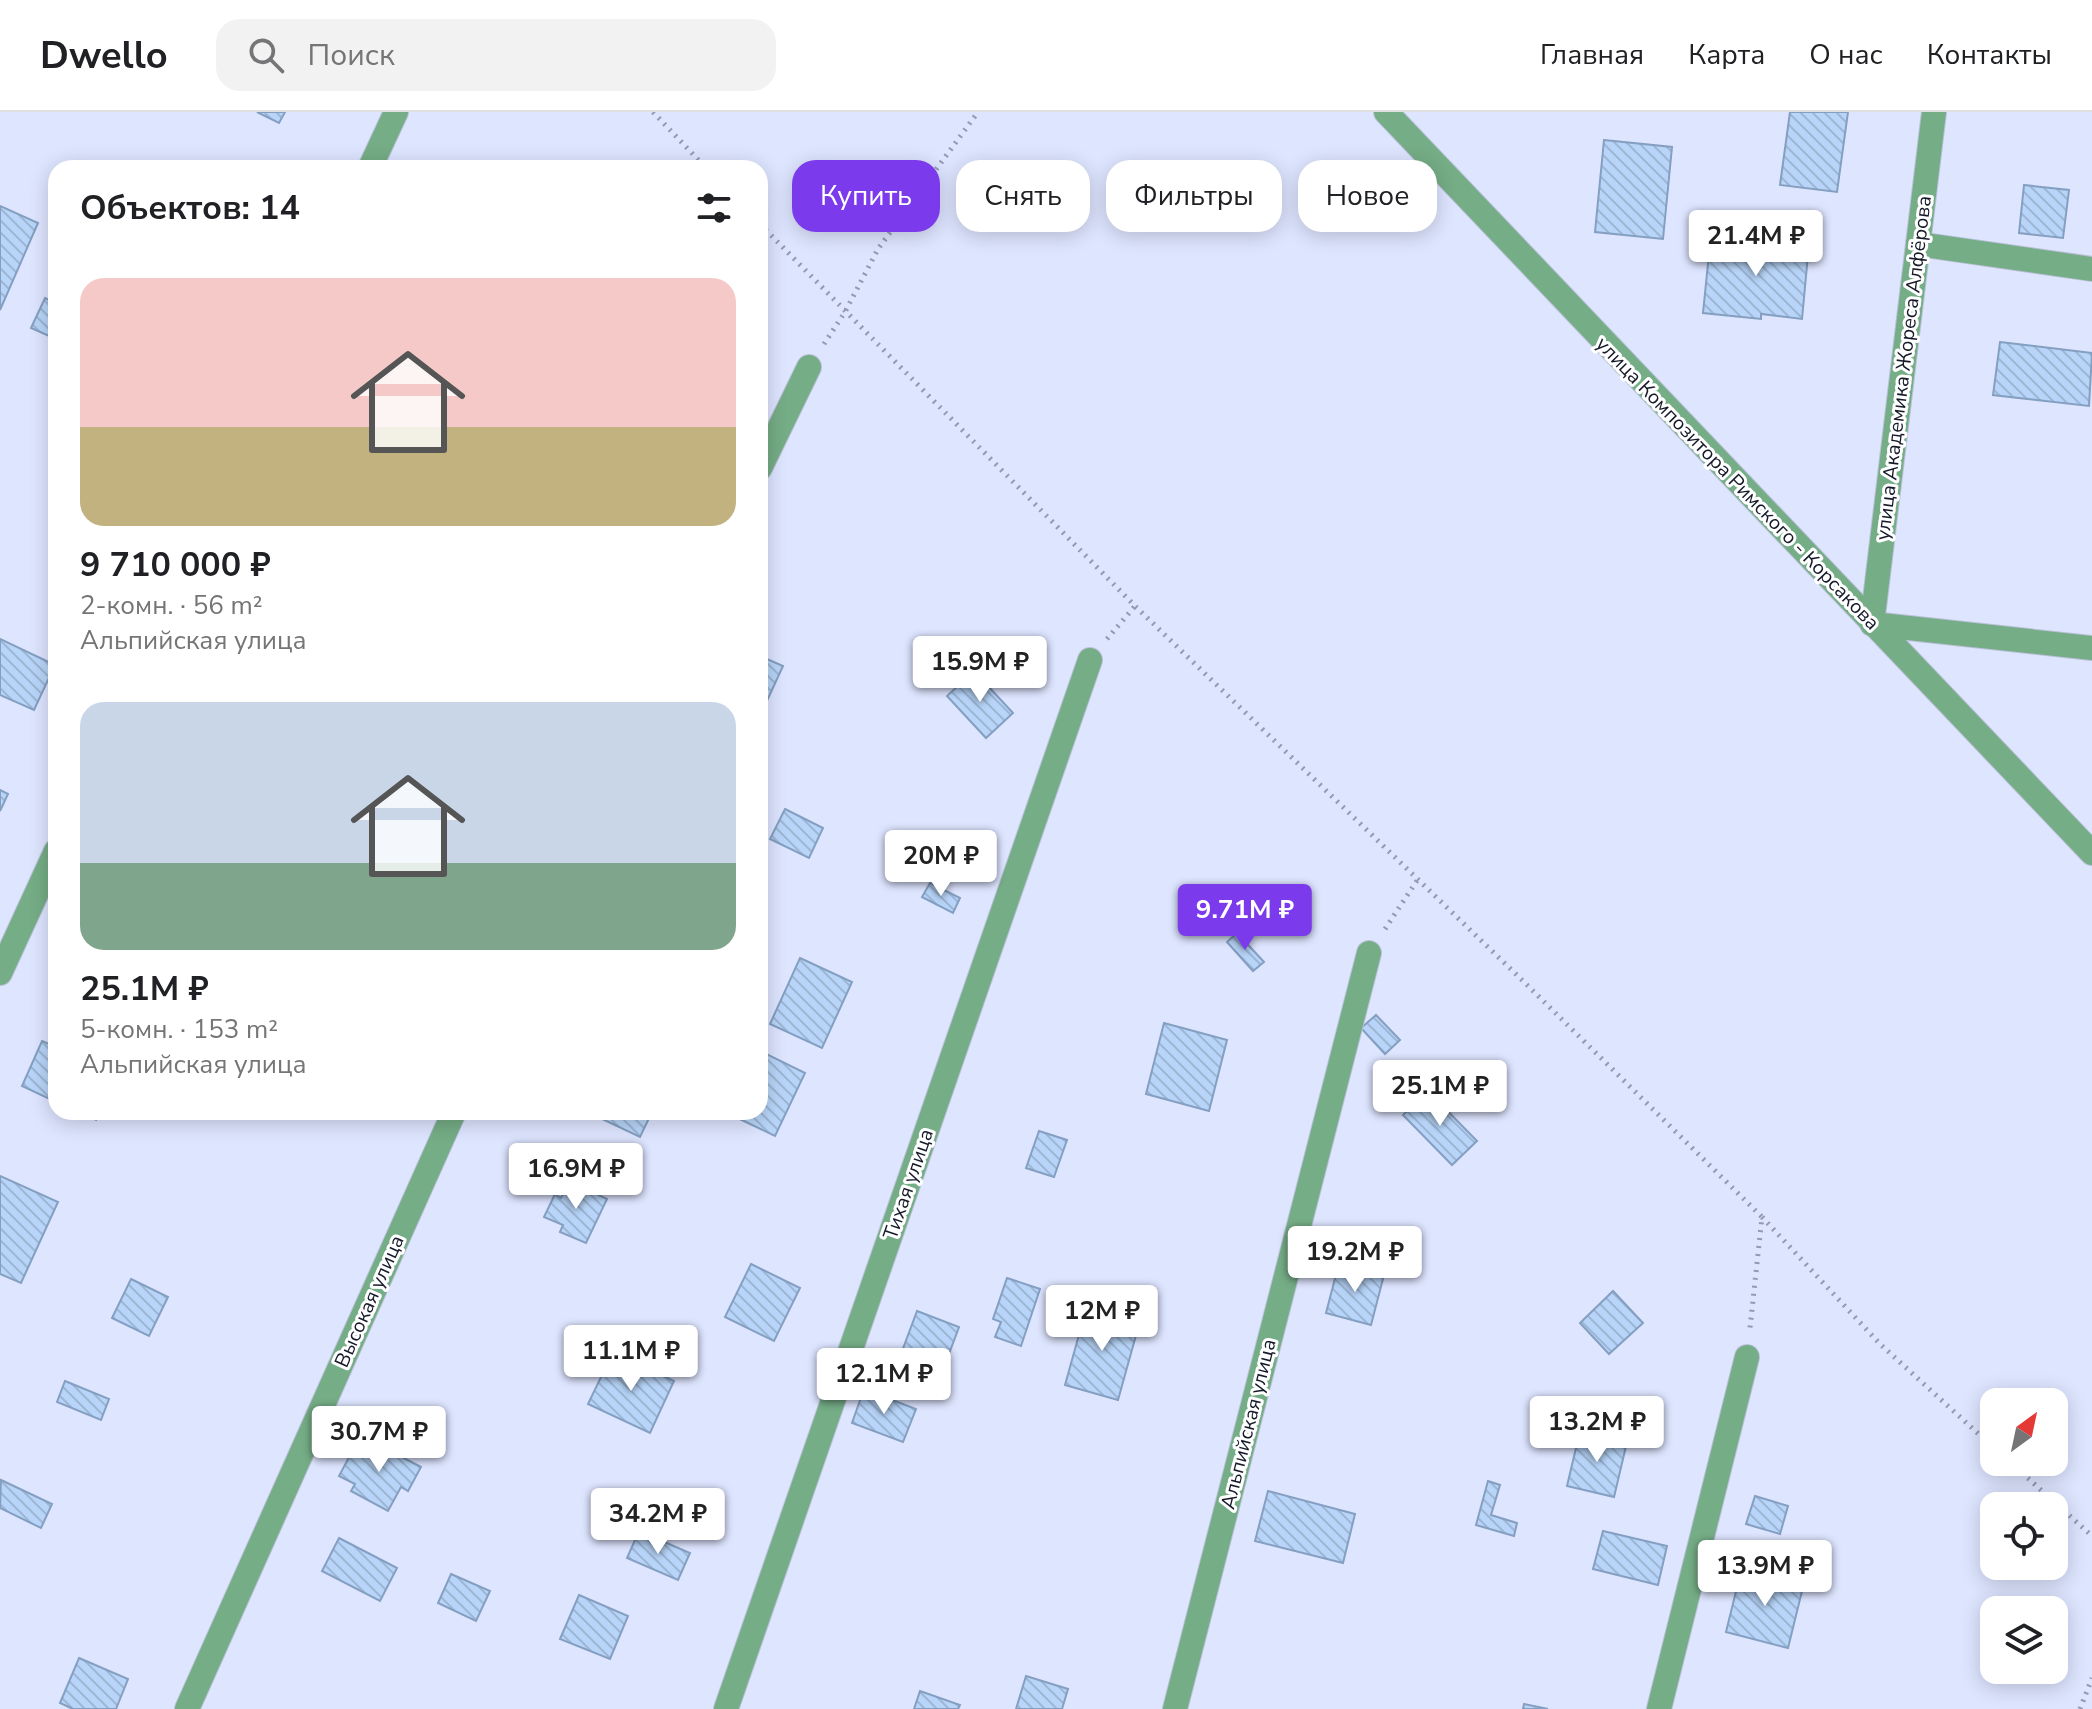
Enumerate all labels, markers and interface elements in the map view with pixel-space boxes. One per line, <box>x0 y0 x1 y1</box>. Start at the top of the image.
search box <box>216 19 776 91</box>
text: Dwello <box>40 30 168 81</box>
icon: search <box>244 33 288 77</box>
text: Поиск <box>308 35 395 76</box>
text: Главная <box>1540 36 1644 74</box>
text: Карта <box>1688 36 1765 74</box>
text: О нас <box>1809 36 1883 74</box>
text: Контакты <box>1927 36 2052 74</box>
chip: Купить <box>792 160 940 232</box>
chip: Снять <box>956 160 1090 232</box>
chip: Фильтры <box>1106 160 1282 232</box>
chip: Новое <box>1298 160 1437 232</box>
text: Объектов: 14 <box>80 185 300 231</box>
icon: filters <box>692 186 736 230</box>
street label: улица Академика Жореса Алфёрова <box>1869 194 1938 542</box>
pin: 21.4M ₽ <box>1682 210 1830 278</box>
text: 21.4M ₽ <box>1707 218 1805 253</box>
icon: home <box>336 330 480 474</box>
street label: улица Композитора Римского - Корсакова <box>1590 331 1886 636</box>
text: 9 710 000 ₽ <box>80 542 271 588</box>
text: 2-комн. · 56 m² <box>80 588 263 623</box>
text: Альпийская улица <box>80 623 307 658</box>
pin: 15.9M ₽ <box>906 636 1054 704</box>
text: 15.9M ₽ <box>931 644 1029 679</box>
icon: home <box>336 754 480 898</box>
pin: 20M ₽ <box>885 830 997 898</box>
text: 20M ₽ <box>903 838 979 873</box>
pin: 9.71M ₽ <box>1171 884 1319 952</box>
text: 9.71M ₽ <box>1196 892 1294 927</box>
text: 25.1M ₽ <box>80 966 209 1012</box>
text: 5-комн. · 153 m² <box>80 1012 278 1047</box>
text: Альпийская улица <box>80 1047 307 1082</box>
pin: 25.1M ₽ <box>1366 1060 1514 1128</box>
text: 25.1M ₽ <box>1391 1068 1489 1103</box>
street label: Тихая улица <box>877 1125 940 1243</box>
pin: 16.9M ₽ <box>502 1143 650 1211</box>
text: 16.9M ₽ <box>527 1151 625 1186</box>
pin: 19.2M ₽ <box>1281 1226 1429 1294</box>
street label: Высокая улица <box>328 1231 411 1372</box>
text: 19.2M ₽ <box>1306 1234 1404 1269</box>
pin: 12M ₽ <box>1046 1285 1158 1353</box>
text: 12M ₽ <box>1064 1293 1140 1328</box>
pin: 11.1M ₽ <box>557 1325 705 1393</box>
text: 11.1M ₽ <box>582 1333 680 1368</box>
street label: Альпийская улица <box>1214 1336 1283 1512</box>
pin: 12.1M ₽ <box>810 1348 958 1416</box>
text: 12.1M ₽ <box>835 1356 933 1391</box>
north arrow <box>1980 1388 2068 1476</box>
map controls <box>1980 1388 2068 1684</box>
pin: 13.2M ₽ <box>1523 1396 1671 1464</box>
text: 13.2M ₽ <box>1548 1404 1646 1439</box>
pin: 30.7M ₽ <box>305 1406 453 1474</box>
text: 30.7M ₽ <box>330 1414 428 1449</box>
pin: 34.2M ₽ <box>584 1488 732 1556</box>
button: locate <box>1980 1492 2068 1580</box>
text: 34.2M ₽ <box>609 1496 707 1531</box>
pin: 13.9M ₽ <box>1691 1540 1839 1608</box>
text: 13.9M ₽ <box>1716 1548 1814 1583</box>
button: layers <box>1980 1596 2068 1684</box>

